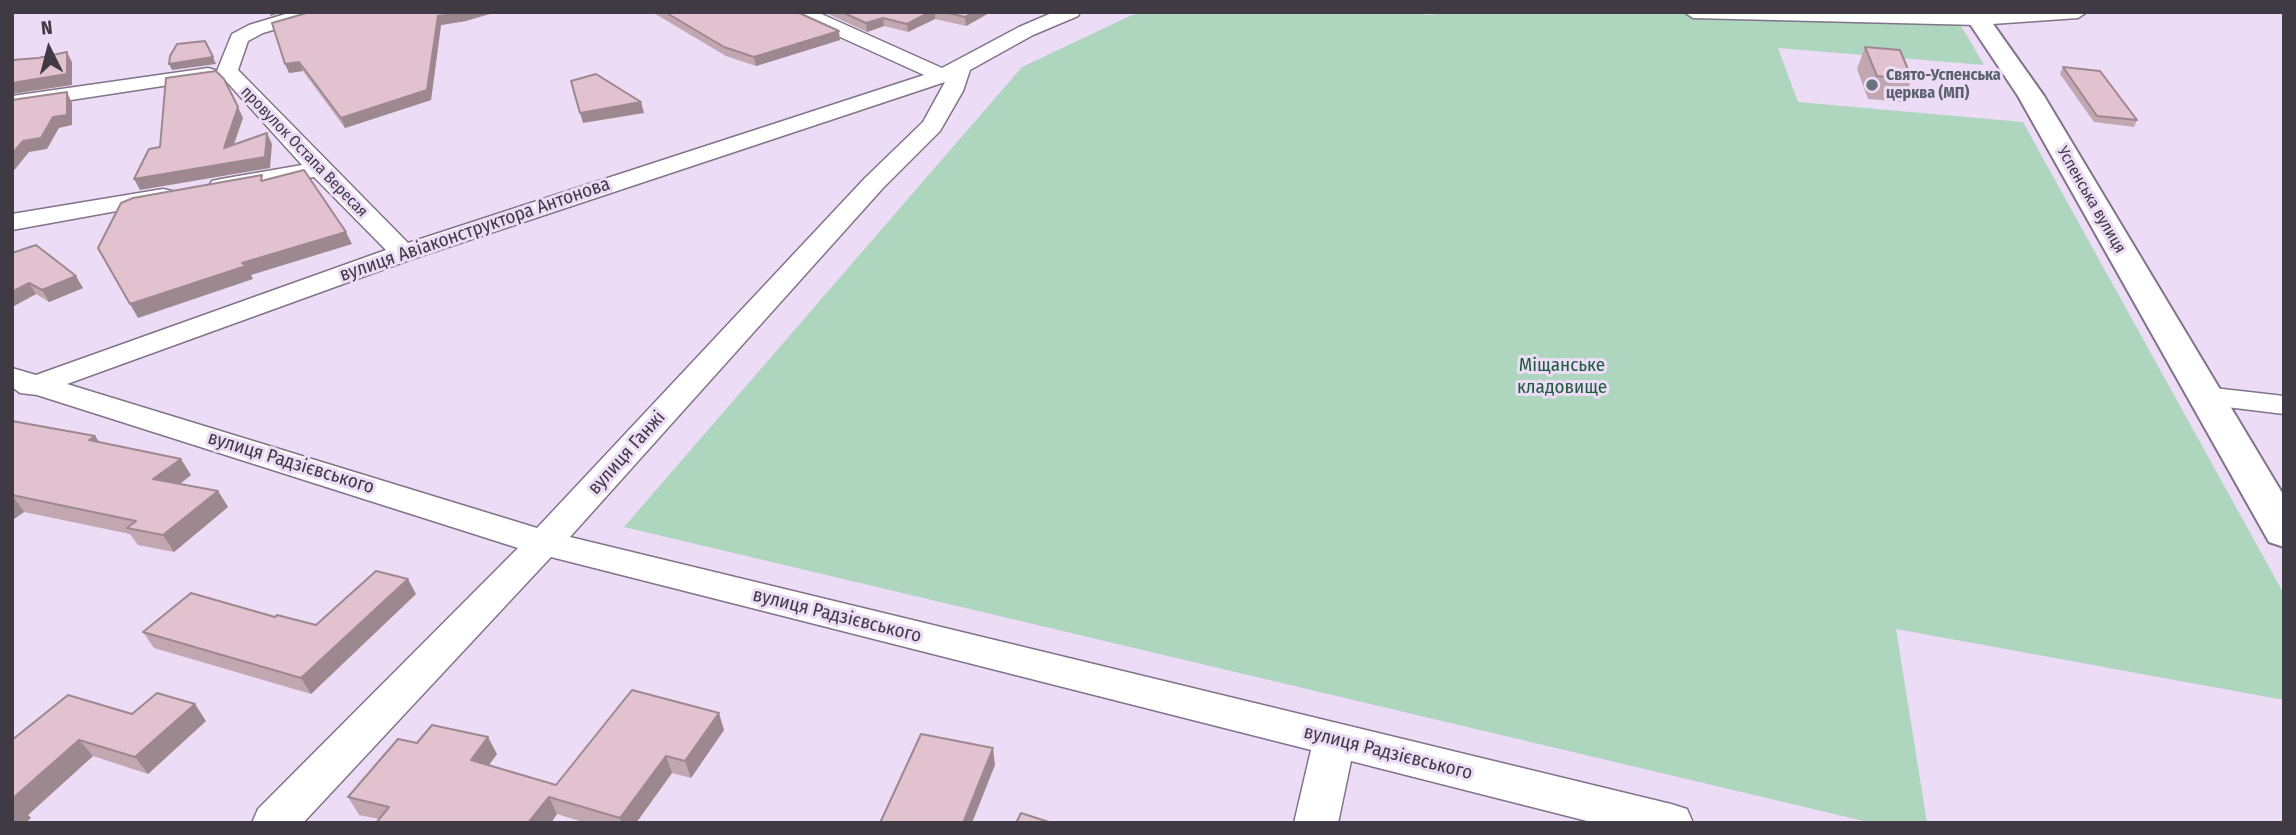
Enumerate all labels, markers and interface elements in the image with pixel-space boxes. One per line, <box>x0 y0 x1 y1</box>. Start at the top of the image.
north arrow <box>14 14 84 84</box>
text: N <box>40 16 54 40</box>
place label: Свято-Успенська церква (МП) <box>1886 66 2001 104</box>
marker: Свято-Успенська церква (МП) <box>1864 77 1880 93</box>
street label: провулок Остапа Вересая <box>237 83 371 221</box>
street label: Успенська вулиця <box>2053 143 2129 257</box>
street label: вулиця Авіаконструктора Антонова <box>337 173 613 287</box>
park label: Міщанське кладовище <box>1517 355 1607 399</box>
street label: вулиця Ганжі <box>584 406 670 500</box>
street label: вулиця Радзієвського <box>205 427 377 499</box>
street label: вулиця Радзієвського <box>750 584 924 648</box>
street label: вулиця Радзієвського <box>1301 721 1475 785</box>

